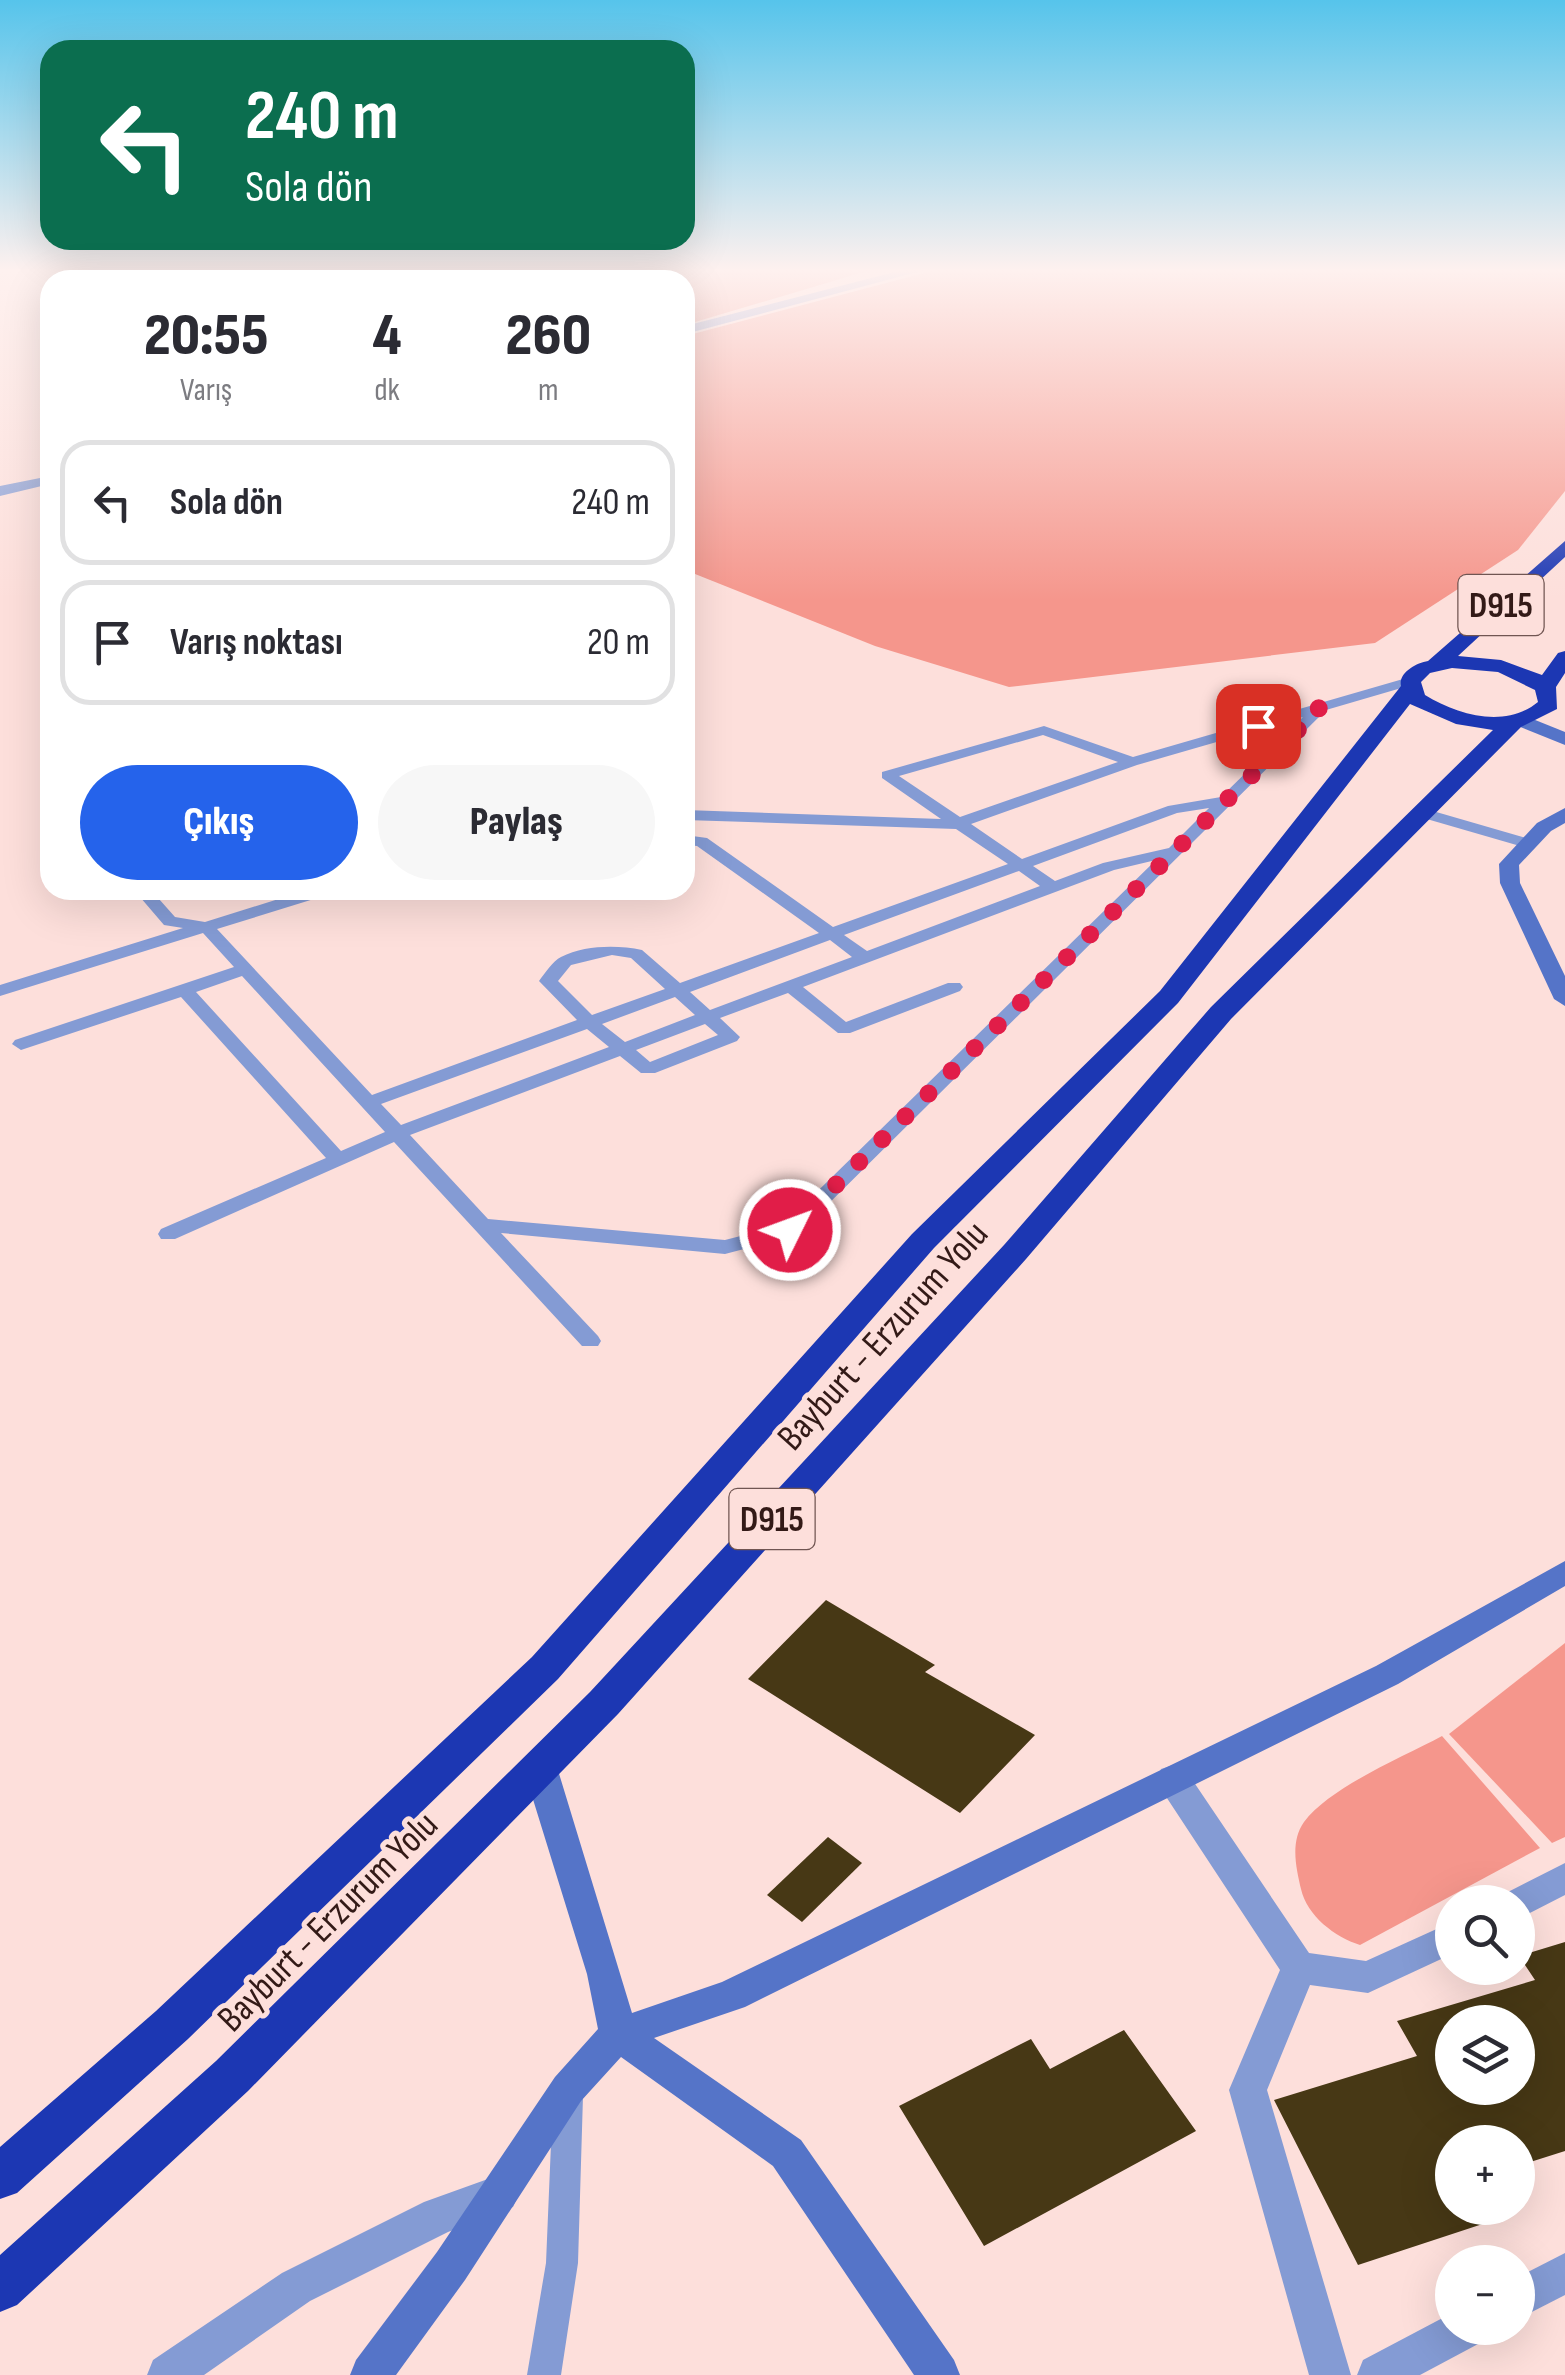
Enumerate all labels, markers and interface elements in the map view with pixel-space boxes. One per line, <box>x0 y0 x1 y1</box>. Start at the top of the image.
text: 240 m <box>245 75 399 159</box>
icon: left <box>80 80 210 210</box>
text: Sola dön <box>245 160 373 215</box>
text: 20:55 <box>144 300 268 372</box>
text: 4 <box>372 300 402 372</box>
text: 260 <box>506 300 591 372</box>
text: Varış <box>180 371 232 410</box>
text: dk <box>374 371 400 410</box>
text: m <box>538 371 559 410</box>
icon: left <box>85 475 140 530</box>
text: Sola dön <box>170 480 283 525</box>
text: 240 m <box>571 480 650 525</box>
road number: D915 <box>1458 575 1544 635</box>
icon: arrive <box>85 615 140 670</box>
text: Varış noktası <box>170 620 343 665</box>
text: 20 m <box>587 620 650 665</box>
pin <box>1216 684 1301 769</box>
icon: arrive <box>1231 699 1286 754</box>
button: Çıkış <box>80 765 358 880</box>
button: Paylaş <box>378 765 655 880</box>
position arrow <box>738 1178 842 1282</box>
street label: Bayburt - Erzurum Yolu <box>768 1212 998 1460</box>
road number: D915 <box>730 1489 814 1549</box>
street label: Bayburt - Erzurum Yolu <box>209 1803 447 2041</box>
map controls <box>1435 1885 1535 2345</box>
button: search <box>1435 1885 1535 1985</box>
button: layers <box>1435 2005 1535 2105</box>
button: + <box>1435 2125 1535 2225</box>
button: − <box>1435 2245 1535 2345</box>

